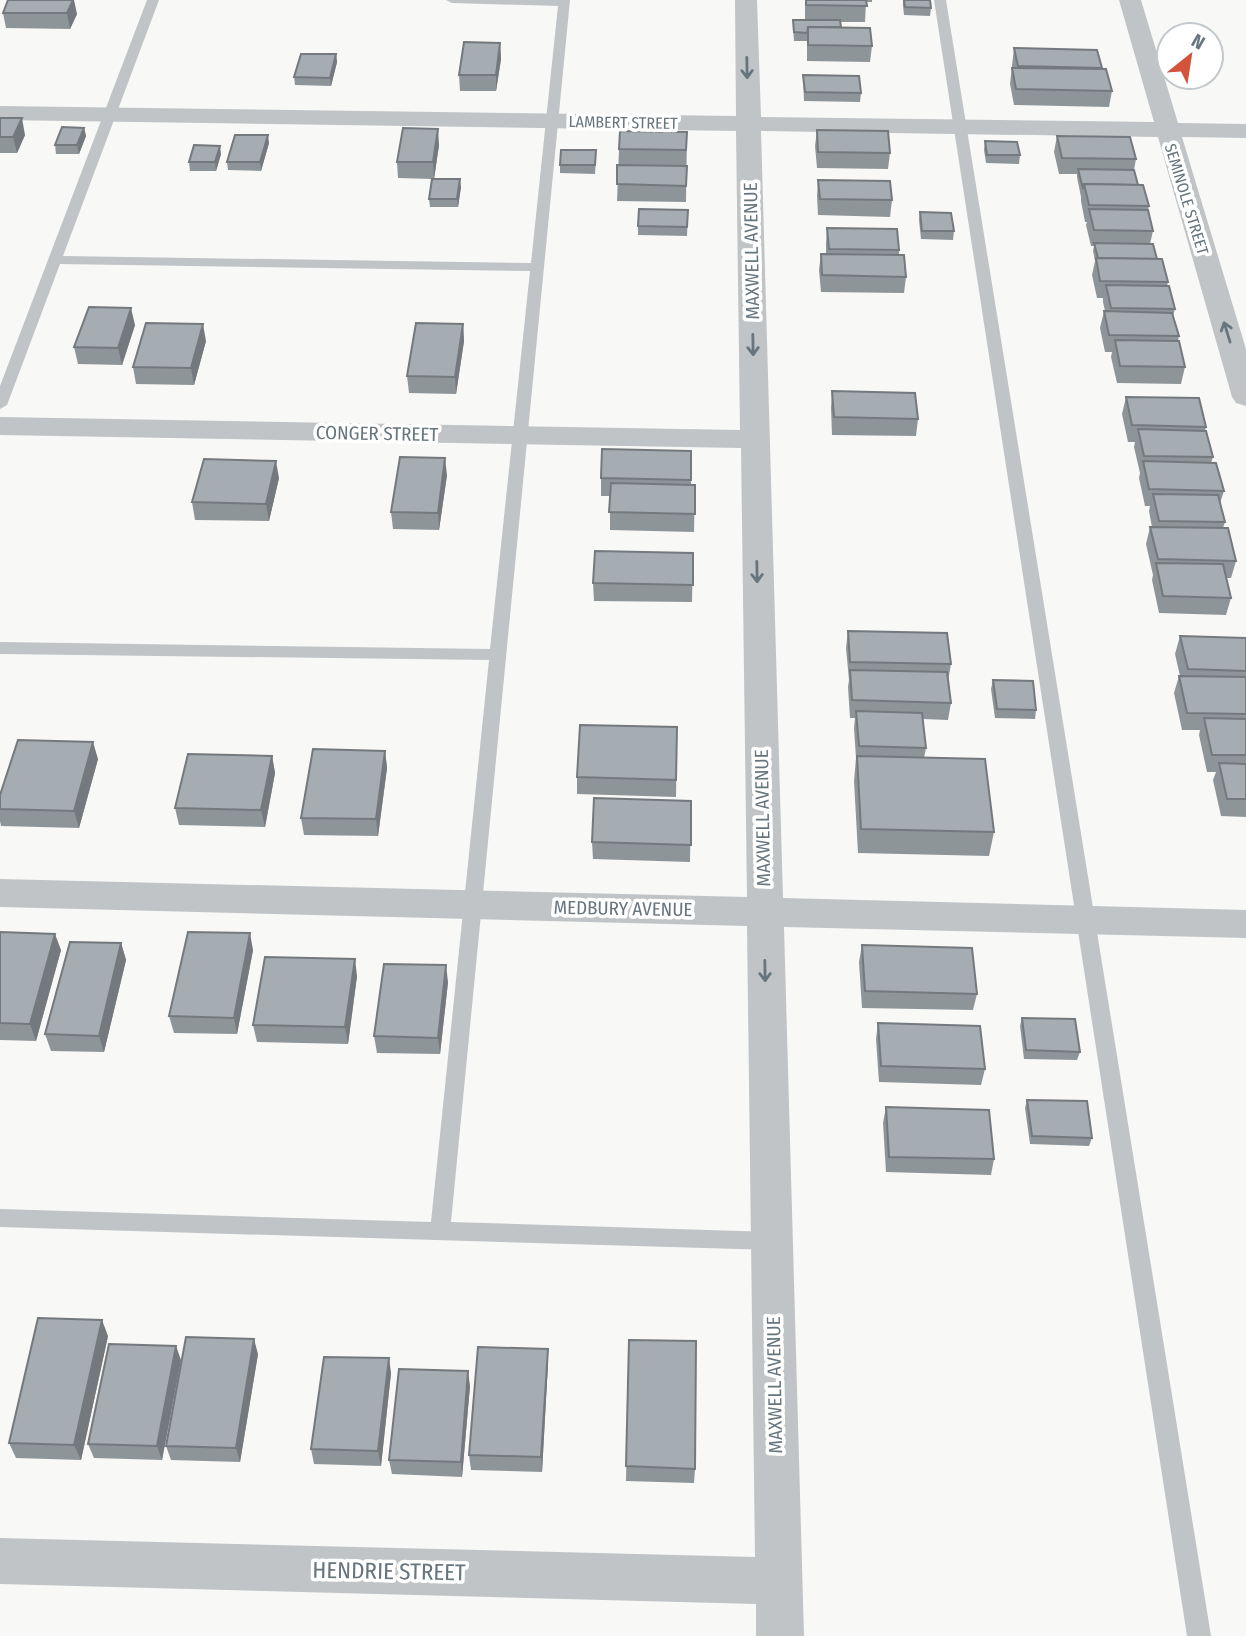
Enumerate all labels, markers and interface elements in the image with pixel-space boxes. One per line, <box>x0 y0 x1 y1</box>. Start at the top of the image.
north arrow <box>1155 21 1225 91</box>
text: N <box>1188 29 1209 55</box>
one-way arrow <box>740 56 754 79</box>
street label: LAMBERT STREET <box>568 112 678 133</box>
street label: SEMINOLE STREET <box>1161 141 1213 258</box>
street label: MAXWELL AVENUE <box>739 182 764 320</box>
one-way arrow <box>1219 321 1232 343</box>
one-way arrow <box>746 333 760 356</box>
street label: CONGER STREET <box>316 421 438 446</box>
one-way arrow <box>750 560 764 583</box>
street label: MAXWELL AVENUE <box>750 749 775 887</box>
street label: MEDBURY AVENUE <box>553 896 693 921</box>
one-way arrow <box>758 959 772 982</box>
street label: MAXWELL AVENUE <box>762 1316 787 1454</box>
street label: HENDRIE STREET <box>312 1556 466 1586</box>

